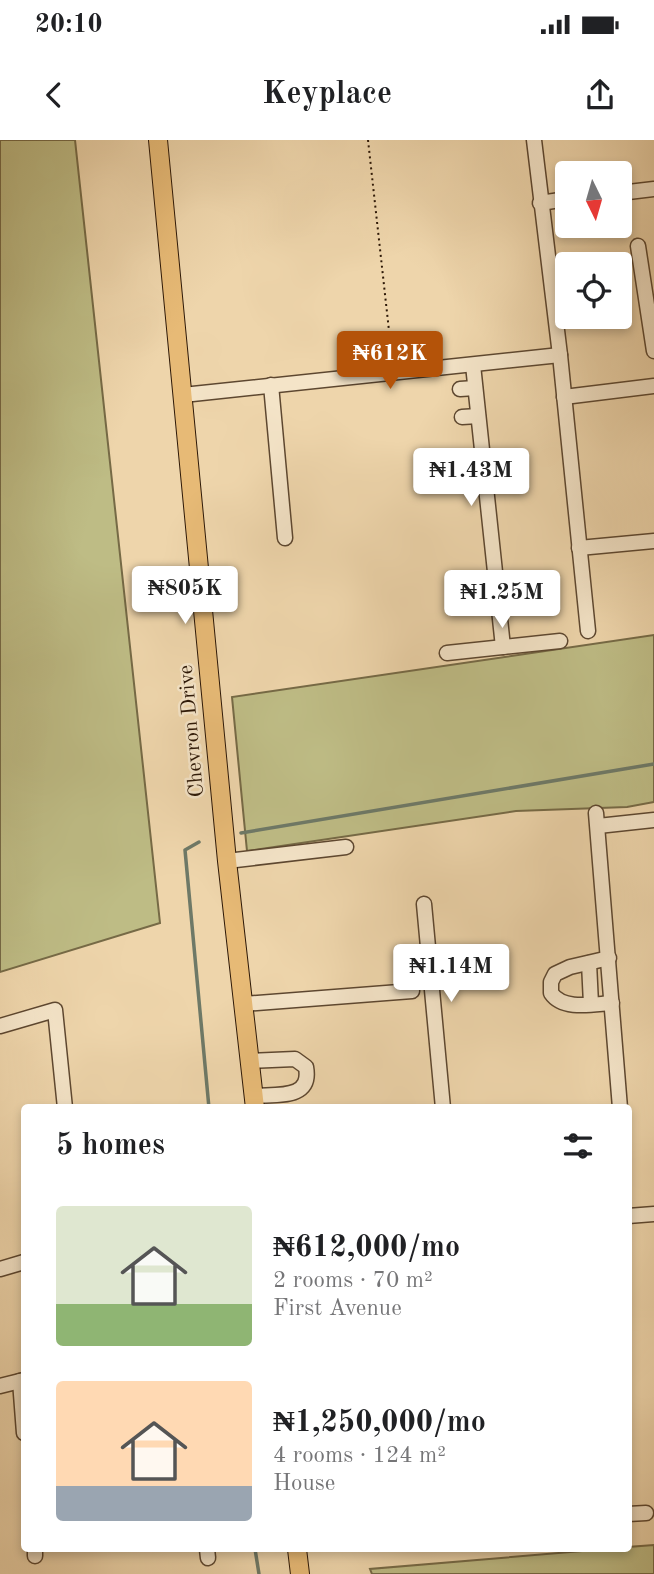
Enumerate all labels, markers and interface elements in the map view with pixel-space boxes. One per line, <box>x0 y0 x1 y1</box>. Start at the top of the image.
text: 20:10 <box>35 12 103 38</box>
icon: back <box>35 76 73 114</box>
icon: share <box>581 76 619 114</box>
text: Keyplace <box>262 79 392 111</box>
north arrow <box>555 161 632 238</box>
map controls <box>555 161 632 329</box>
button: locate <box>555 252 632 329</box>
pin: ₦612K <box>341 331 439 391</box>
text: ₦612K <box>353 342 427 365</box>
pin: ₦1.43M <box>414 448 528 508</box>
text: ₦1.43M <box>429 459 513 482</box>
pin: ₦805K <box>136 566 234 626</box>
pin: ₦1.25M <box>445 570 559 630</box>
text: ₦805K <box>148 577 222 600</box>
text: ₦1.25M <box>460 581 544 604</box>
street label: Chevron Drive <box>176 664 208 798</box>
pin: ₦1.14M <box>394 944 508 1004</box>
text: ₦1.14M <box>409 955 493 978</box>
icon: filters <box>559 1127 597 1165</box>
text: 5 homes <box>56 1131 165 1161</box>
text: ₦612,000/mo <box>273 1233 460 1263</box>
icon: home <box>112 1234 196 1318</box>
text: 2 rooms · 70 m² <box>273 1269 433 1292</box>
text: First Avenue <box>273 1297 402 1320</box>
text: ₦1,250,000/mo <box>273 1408 486 1438</box>
icon: home <box>112 1409 196 1493</box>
text: 4 rooms · 124 m² <box>273 1444 446 1467</box>
text: House <box>273 1472 335 1495</box>

